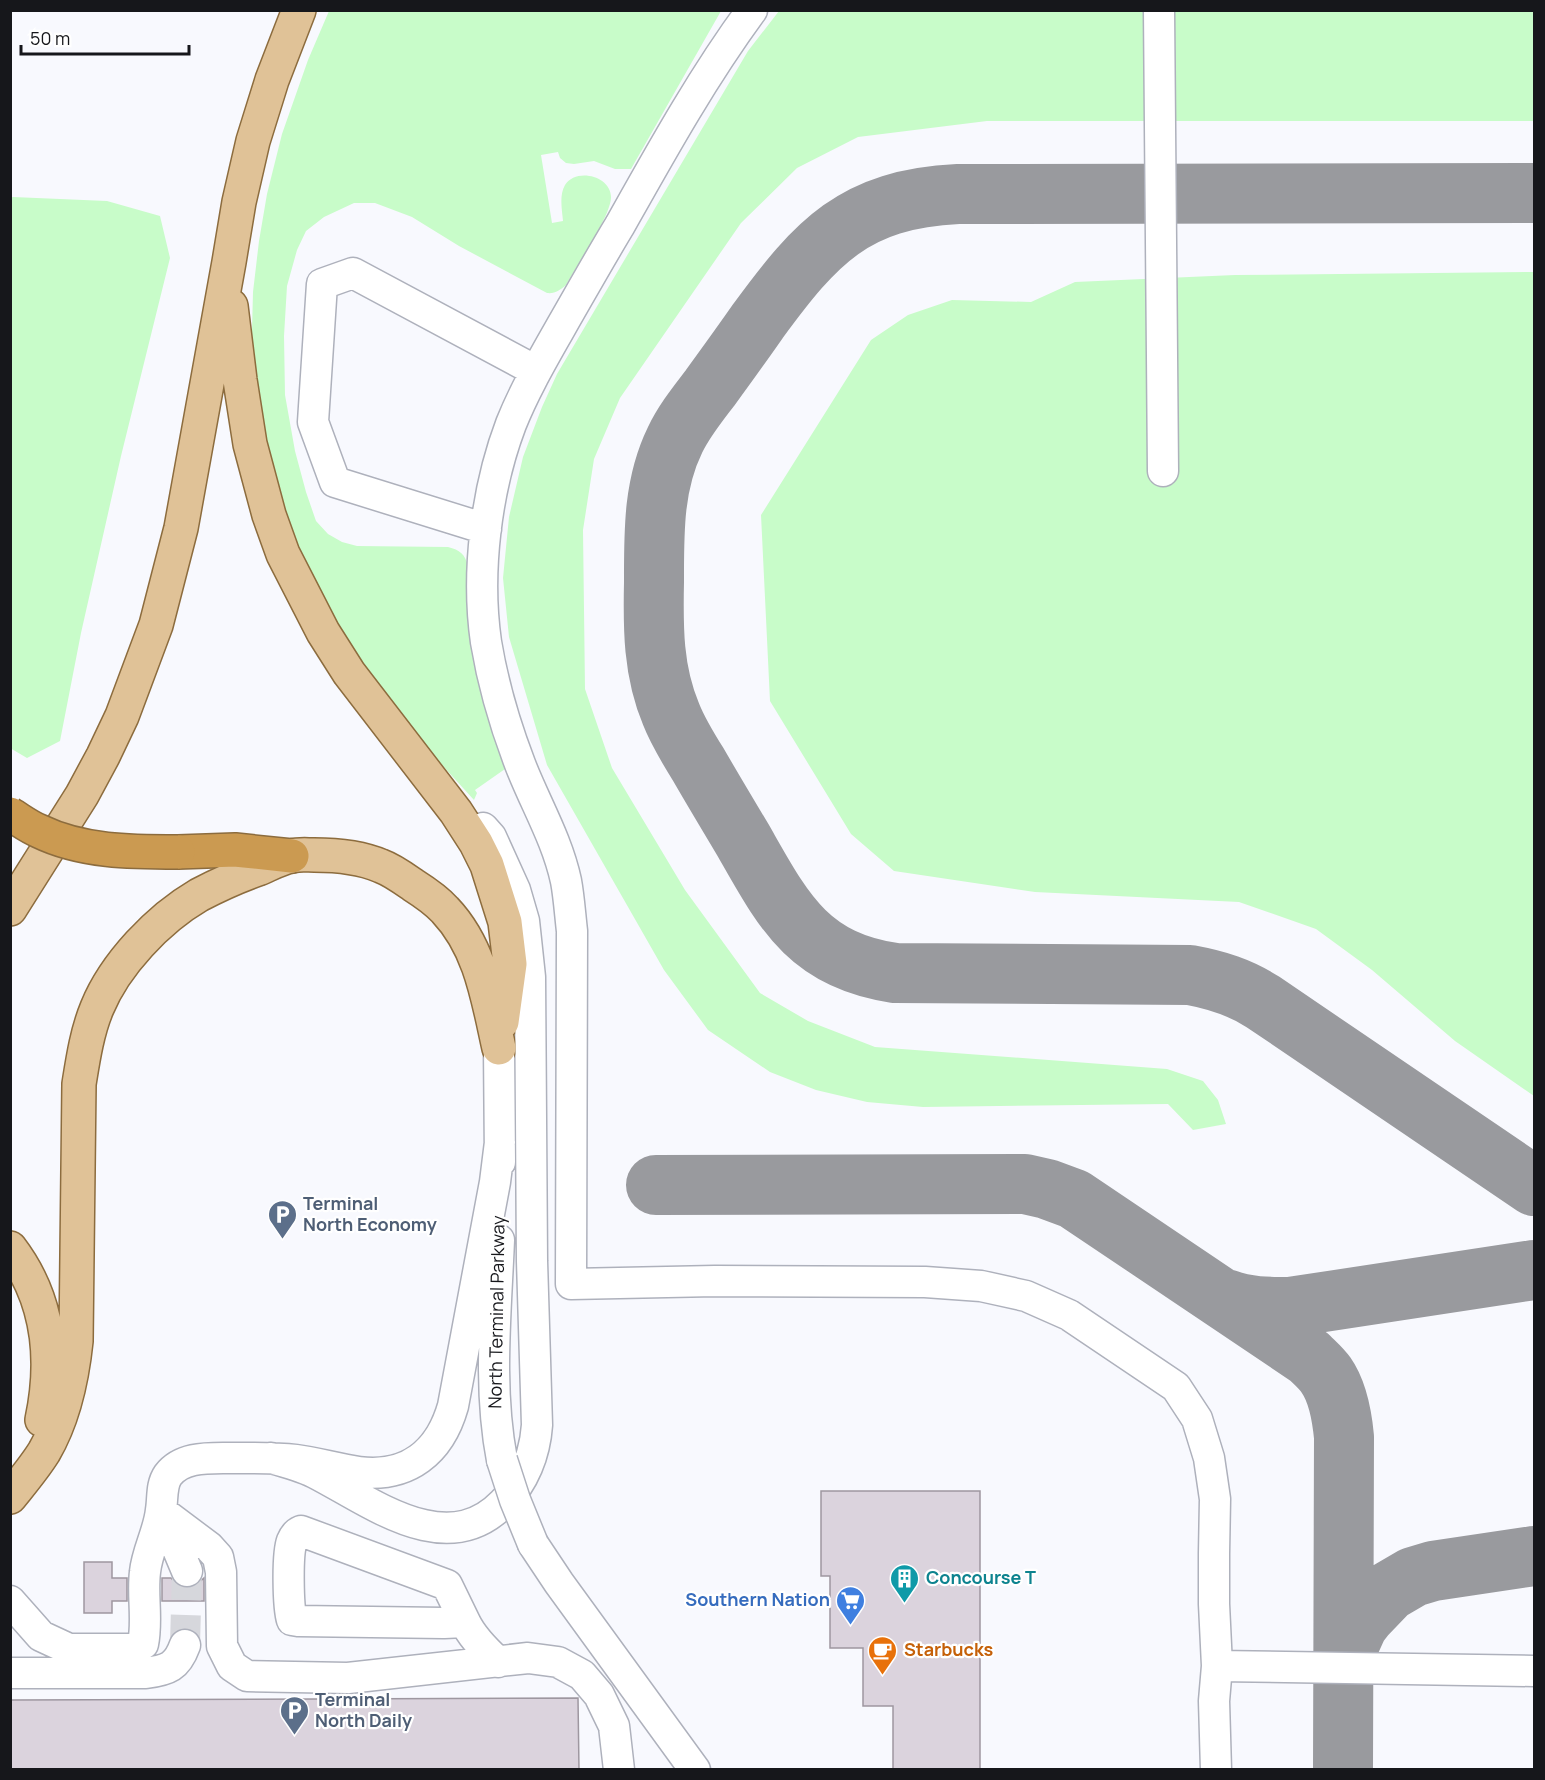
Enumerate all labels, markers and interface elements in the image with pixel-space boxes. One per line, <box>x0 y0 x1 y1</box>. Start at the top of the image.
scale bar <box>21 18 189 56</box>
text: 50 m <box>30 26 70 50</box>
place label: Terminal North Economy <box>303 1191 437 1236</box>
parking icon: Terminal North Economy <box>266 1198 298 1240</box>
street label: North Terminal Parkway <box>482 1215 510 1409</box>
building icon: Concourse T <box>889 1562 921 1604</box>
place label: Concourse T <box>926 1565 1036 1589</box>
supermarket icon: Southern Nation <box>835 1584 867 1626</box>
place label: Southern Nation <box>685 1587 830 1611</box>
cafe icon: Starbucks <box>867 1634 899 1676</box>
place label: Starbucks <box>904 1637 993 1661</box>
place label: Terminal North Daily <box>315 1687 412 1732</box>
parking icon: Terminal North Daily <box>278 1694 310 1736</box>

